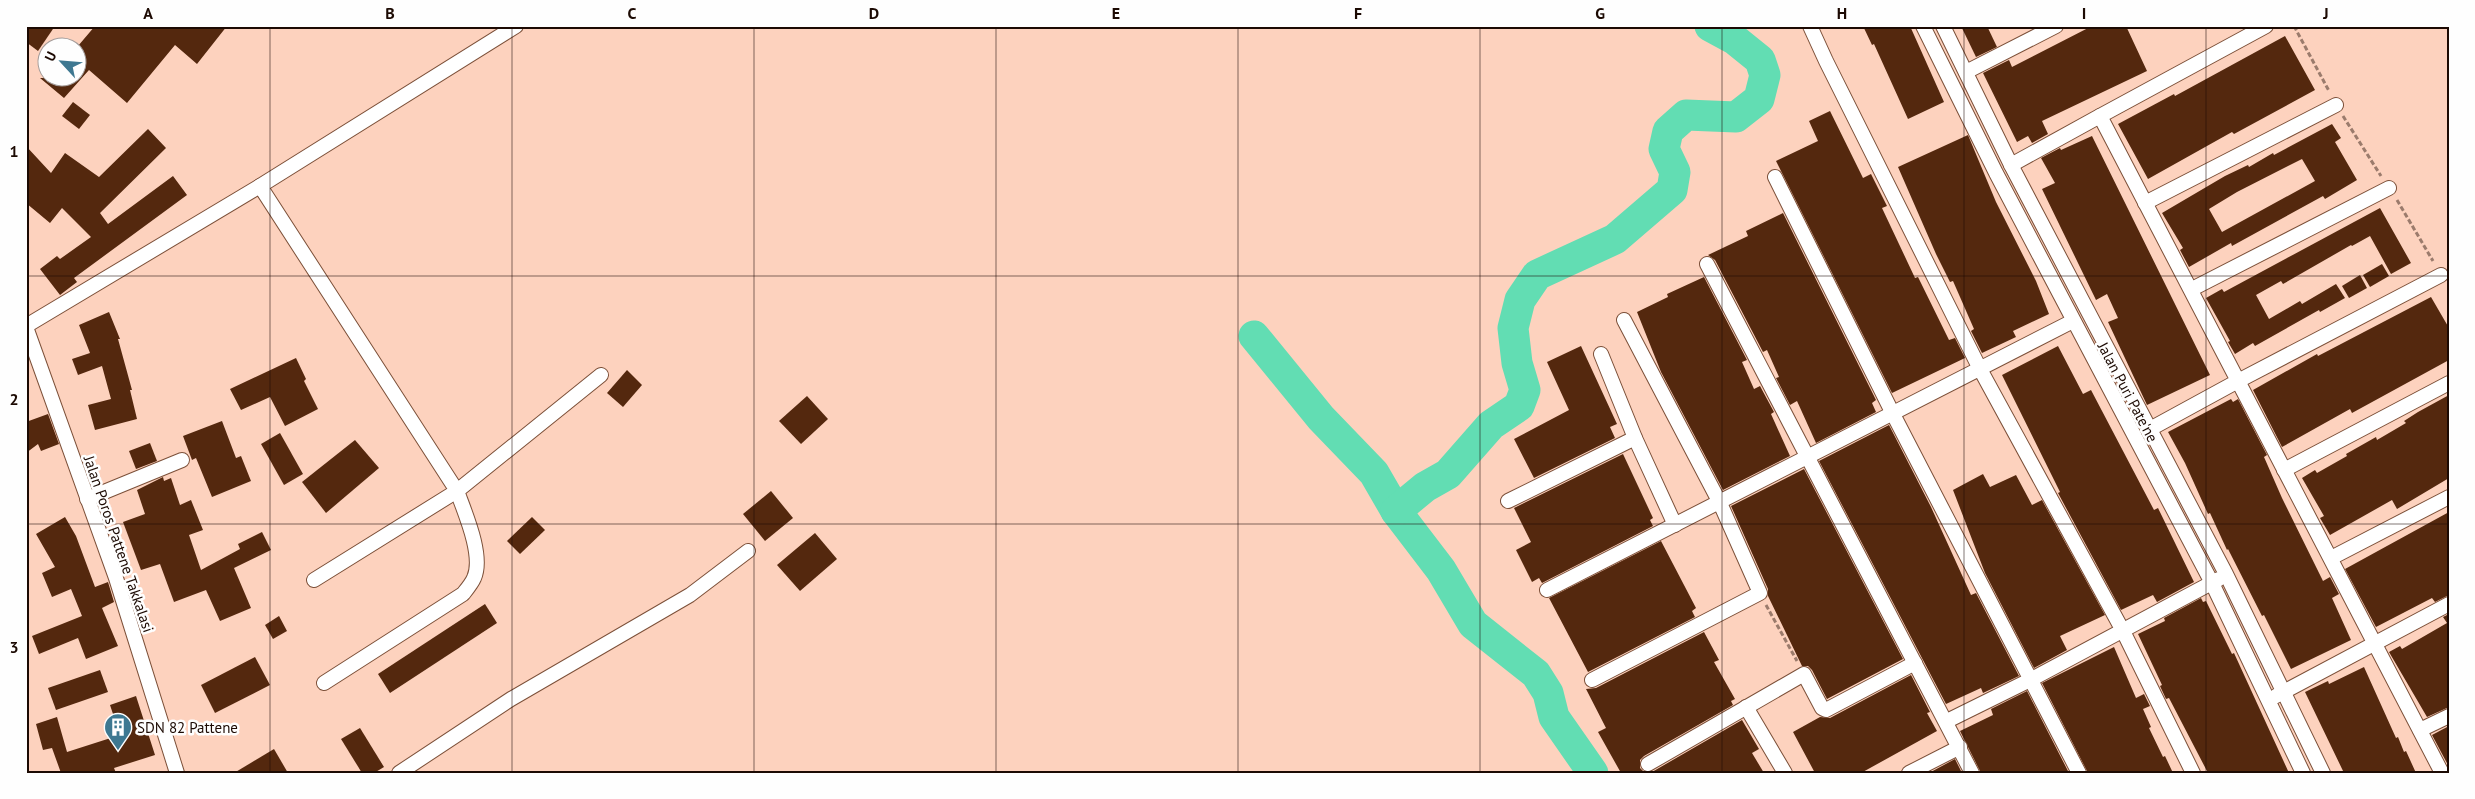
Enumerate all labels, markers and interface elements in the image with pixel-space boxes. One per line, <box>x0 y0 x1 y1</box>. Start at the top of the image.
text: A <box>143 3 153 23</box>
text: B <box>385 3 395 23</box>
text: C <box>628 3 637 23</box>
text: D <box>869 3 879 23</box>
text: E <box>1112 3 1120 23</box>
text: F <box>1354 3 1362 23</box>
text: G <box>1595 3 1605 23</box>
text: H <box>1837 3 1847 23</box>
text: I <box>2082 3 2086 23</box>
text: J <box>2322 3 2329 23</box>
north arrow <box>38 38 88 88</box>
text: U <box>40 48 60 64</box>
text: 1 <box>9 141 19 161</box>
street label: Jalan Puri Pate'ne <box>2093 338 2162 445</box>
text: 2 <box>9 389 19 409</box>
street label: Jalan Poros Pattene Takkalasi <box>79 452 158 635</box>
text: 3 <box>9 637 19 657</box>
building icon: SDN 82 Pattene <box>103 712 133 751</box>
place label: SDN 82 Pattene <box>137 718 238 737</box>

